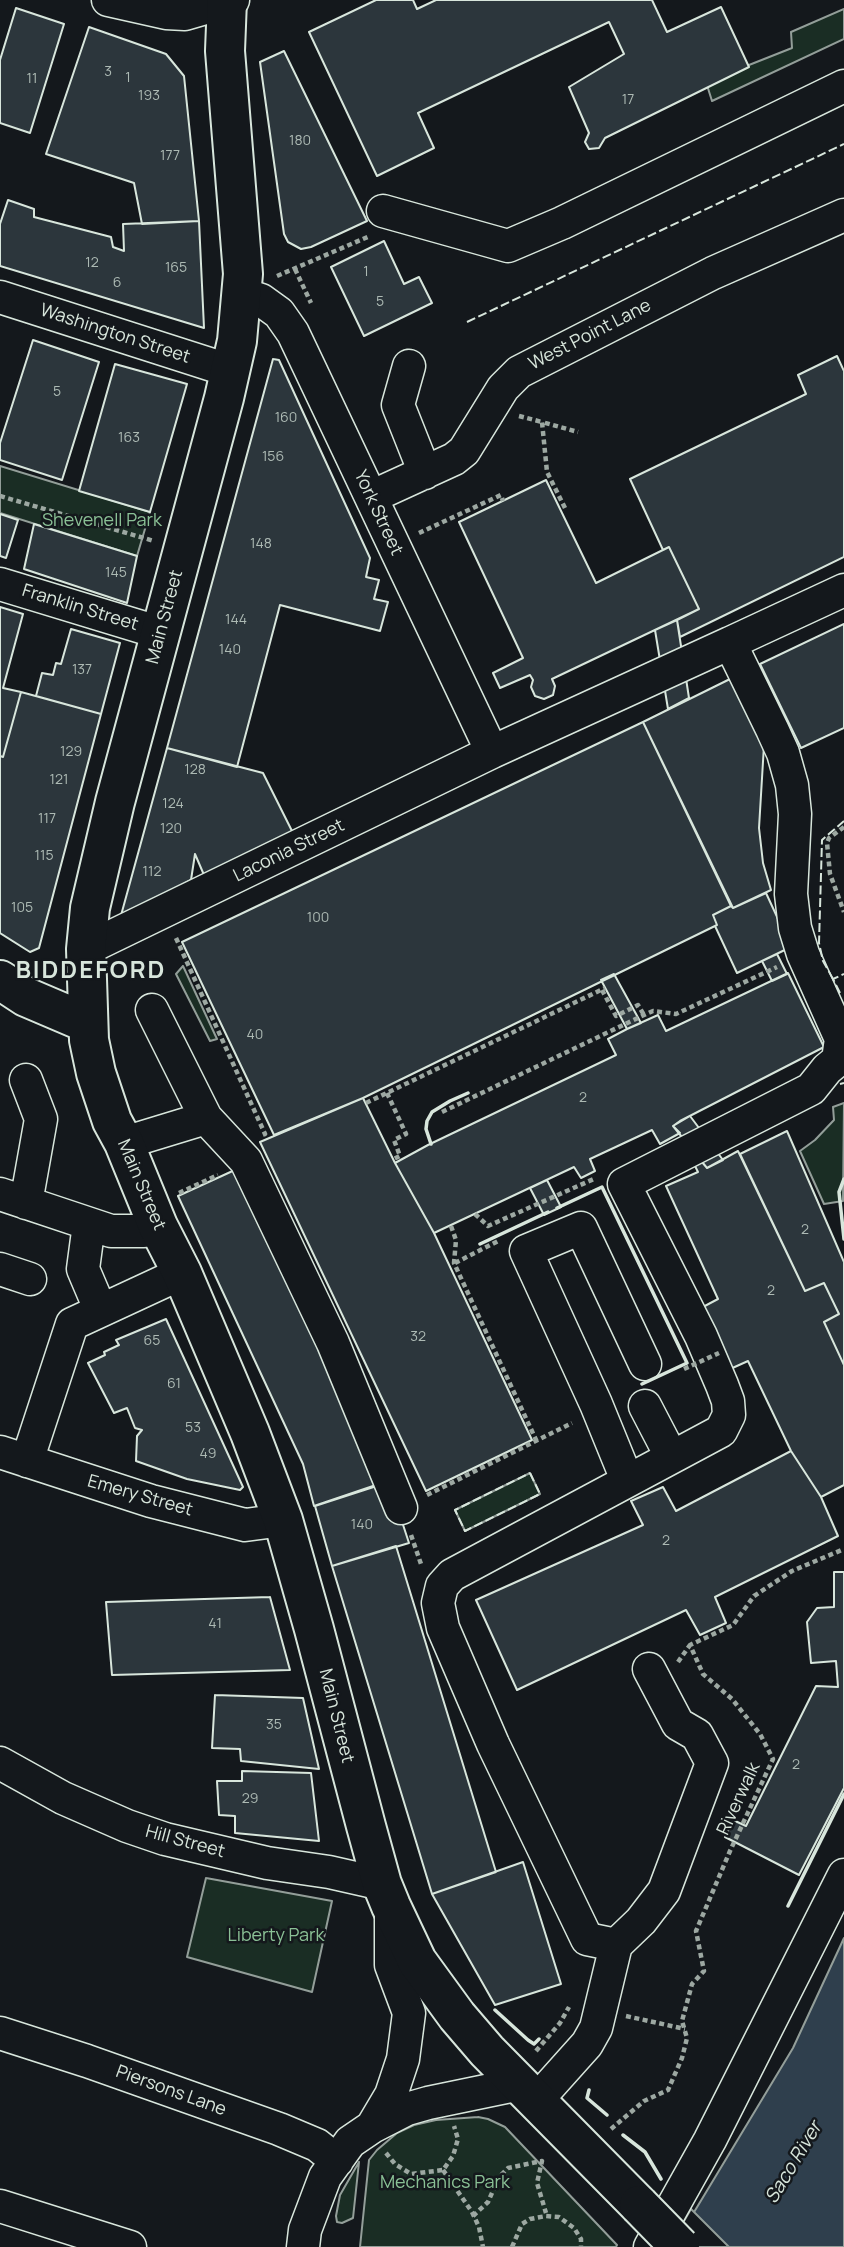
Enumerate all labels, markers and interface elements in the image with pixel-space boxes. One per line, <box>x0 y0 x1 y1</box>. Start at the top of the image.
house number: 3 <box>104 64 112 80</box>
house number: 1 <box>125 70 131 86</box>
house number: 11 <box>27 71 37 87</box>
house number: 193 <box>138 88 160 104</box>
house number: 17 <box>622 92 634 108</box>
house number: 180 <box>289 133 311 149</box>
house number: 177 <box>160 148 180 164</box>
house number: 12 <box>85 255 99 271</box>
house number: 165 <box>165 260 187 276</box>
house number: 1 <box>363 264 369 280</box>
house number: 6 <box>113 275 121 291</box>
house number: 5 <box>376 294 384 310</box>
street label: West Point Lane <box>525 295 655 375</box>
street label: Washington Street <box>37 300 193 368</box>
house number: 5 <box>53 384 61 400</box>
house number: 160 <box>275 410 297 426</box>
house number: 163 <box>118 430 140 446</box>
house number: 156 <box>262 449 284 465</box>
street label: York Street <box>349 467 407 559</box>
park label: Shevenell Park <box>42 510 162 532</box>
house number: 148 <box>250 536 272 552</box>
house number: 145 <box>105 565 127 581</box>
street label: Main Street <box>142 568 188 666</box>
street label: Franklin Street <box>19 580 141 636</box>
house number: 144 <box>225 612 247 628</box>
house number: 140 <box>219 642 241 658</box>
house number: 137 <box>72 662 92 678</box>
house number: 129 <box>60 744 82 760</box>
house number: 128 <box>184 762 206 778</box>
house number: 121 <box>50 772 68 788</box>
house number: 124 <box>162 796 184 812</box>
house number: 117 <box>38 811 56 827</box>
street label: Laconia Street <box>230 815 348 887</box>
house number: 120 <box>160 821 182 837</box>
house number: 115 <box>34 848 54 864</box>
house number: 112 <box>143 864 161 880</box>
house number: 105 <box>11 900 33 916</box>
house number: 100 <box>307 910 329 926</box>
district label: BIDDEFORD <box>17 957 165 985</box>
house number: 40 <box>247 1027 263 1043</box>
house number: 2 <box>579 1090 587 1106</box>
street label: Main Street <box>112 1136 170 1234</box>
house number: 2 <box>801 1222 809 1238</box>
house number: 2 <box>767 1283 775 1299</box>
house number: 32 <box>410 1329 426 1345</box>
house number: 65 <box>144 1333 160 1349</box>
house number: 61 <box>167 1376 181 1392</box>
house number: 53 <box>185 1420 201 1436</box>
house number: 49 <box>200 1446 216 1462</box>
street label: Emery Street <box>85 1471 195 1521</box>
house number: 140 <box>351 1517 373 1533</box>
house number: 2 <box>662 1533 670 1549</box>
house number: 41 <box>208 1616 222 1632</box>
street label: Main Street <box>314 1667 358 1765</box>
house number: 35 <box>266 1717 282 1733</box>
house number: 2 <box>792 1757 800 1773</box>
street label: Riverwalk <box>713 1759 765 1839</box>
house number: 29 <box>242 1791 258 1807</box>
street label: Hill Street <box>143 1821 227 1863</box>
park label: Liberty Park <box>228 1925 324 1947</box>
street label: Piersons Lane <box>113 2061 229 2121</box>
water label: Saco River <box>761 2118 827 2208</box>
park label: Mechanics Park <box>380 2172 510 2194</box>

